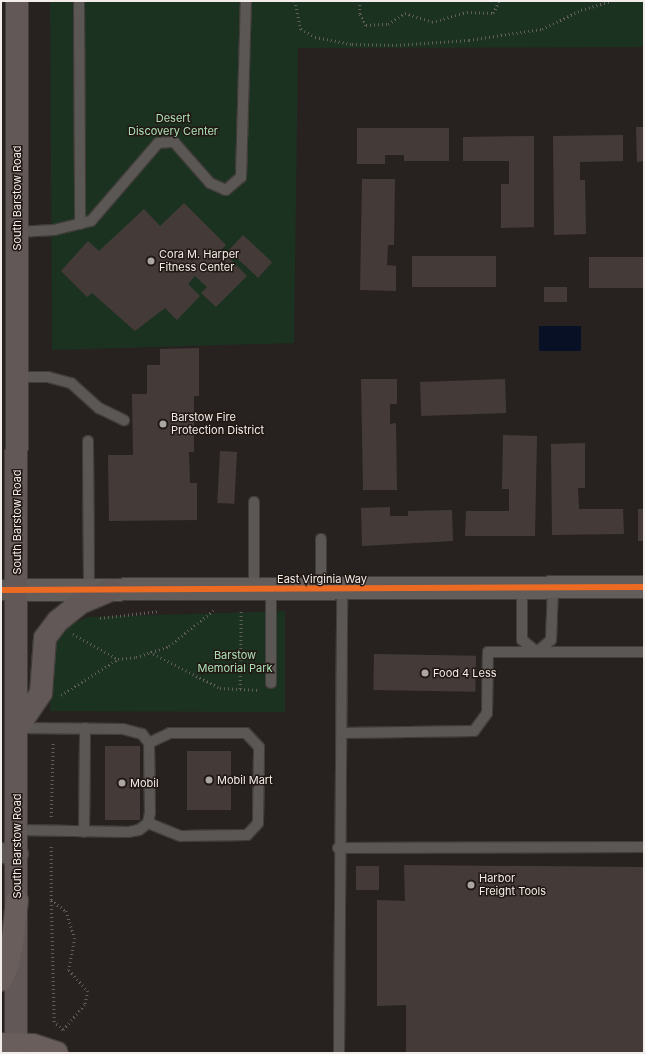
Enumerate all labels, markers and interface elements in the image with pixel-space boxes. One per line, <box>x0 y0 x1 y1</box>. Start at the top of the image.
park label: Desert Discovery Center <box>128 112 218 138</box>
street label: South Barstow Road <box>10 145 24 251</box>
place label: Cora M. Harper Fitness Center <box>159 248 239 274</box>
marker: Cora M. Harper Fitness Center <box>146 256 156 266</box>
place label: Barstow Fire Protection District <box>171 411 264 437</box>
marker: Barstow Fire Protection District <box>158 419 168 429</box>
street label: South Barstow Road <box>10 469 24 575</box>
street label: East Virginia Way <box>277 572 367 586</box>
park label: Barstow Memorial Park <box>197 649 273 675</box>
place label: Food 4 Less <box>433 666 497 680</box>
marker: Food 4 Less <box>420 668 430 678</box>
place label: Mobil Mart <box>217 773 273 787</box>
marker: Mobil Mart <box>204 775 214 785</box>
place label: Mobil <box>130 776 159 790</box>
marker: Mobil <box>117 778 127 788</box>
street label: South Barstow Road <box>10 793 24 899</box>
place label: Harbor Freight Tools <box>479 872 546 898</box>
marker: Harbor Freight Tools <box>466 880 476 890</box>

